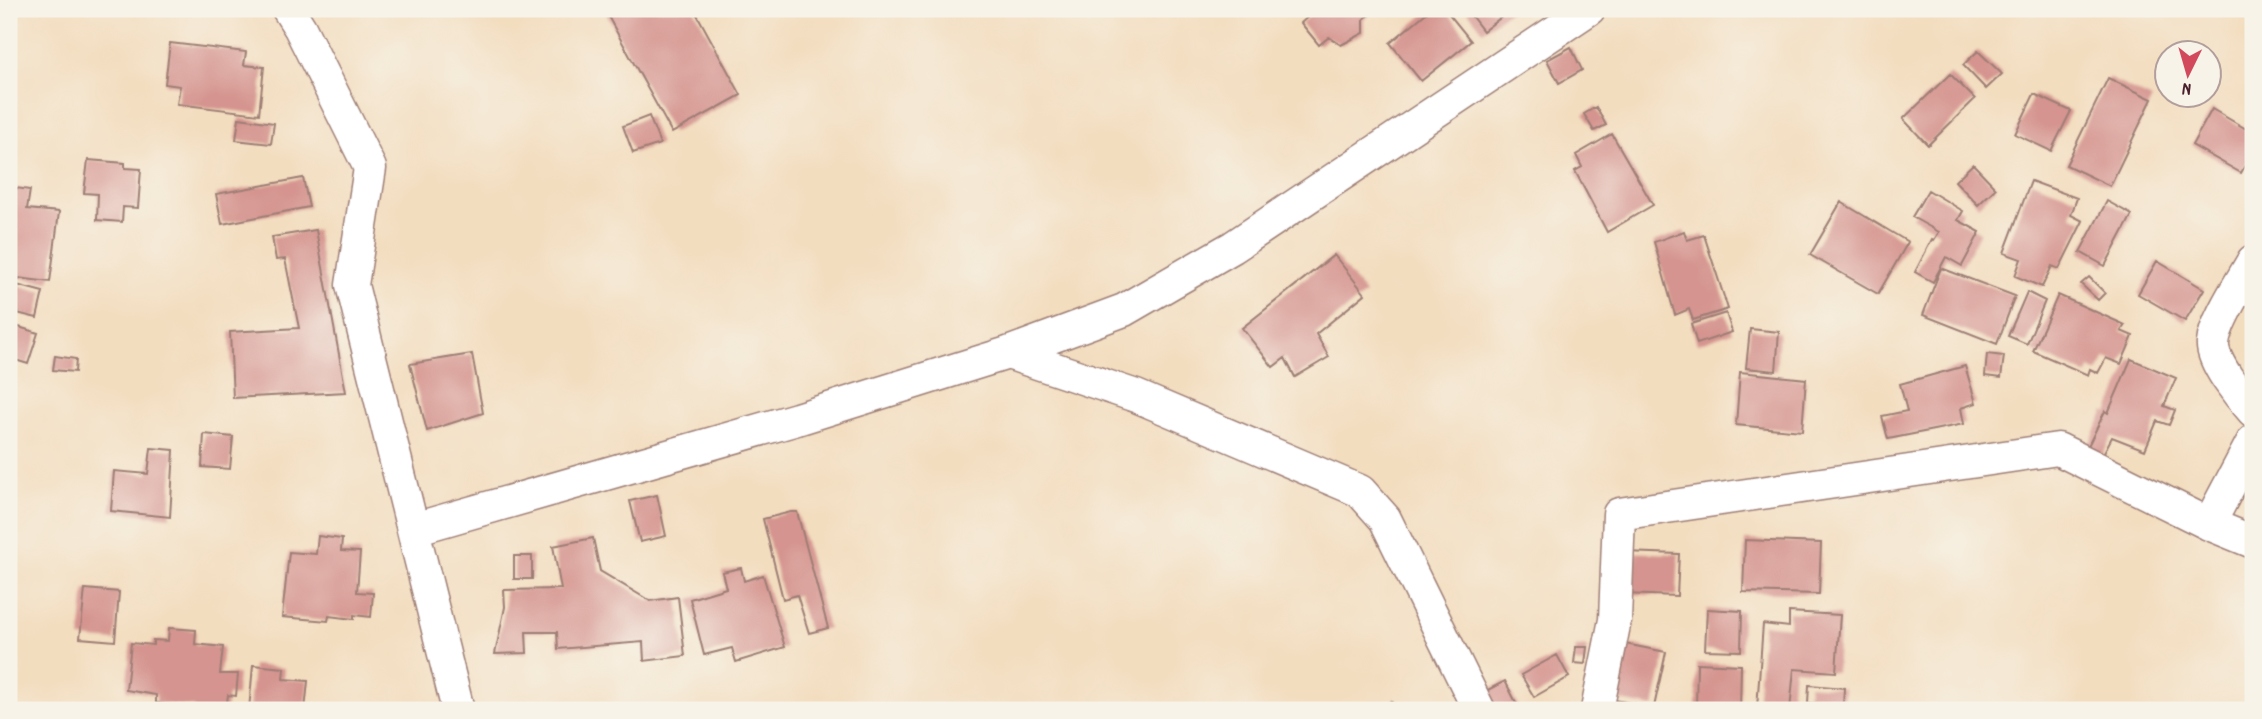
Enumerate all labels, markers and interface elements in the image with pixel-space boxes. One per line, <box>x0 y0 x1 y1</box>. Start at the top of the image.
north arrow <box>2154 38 2224 108</box>
text: N <box>2181 74 2193 101</box>

